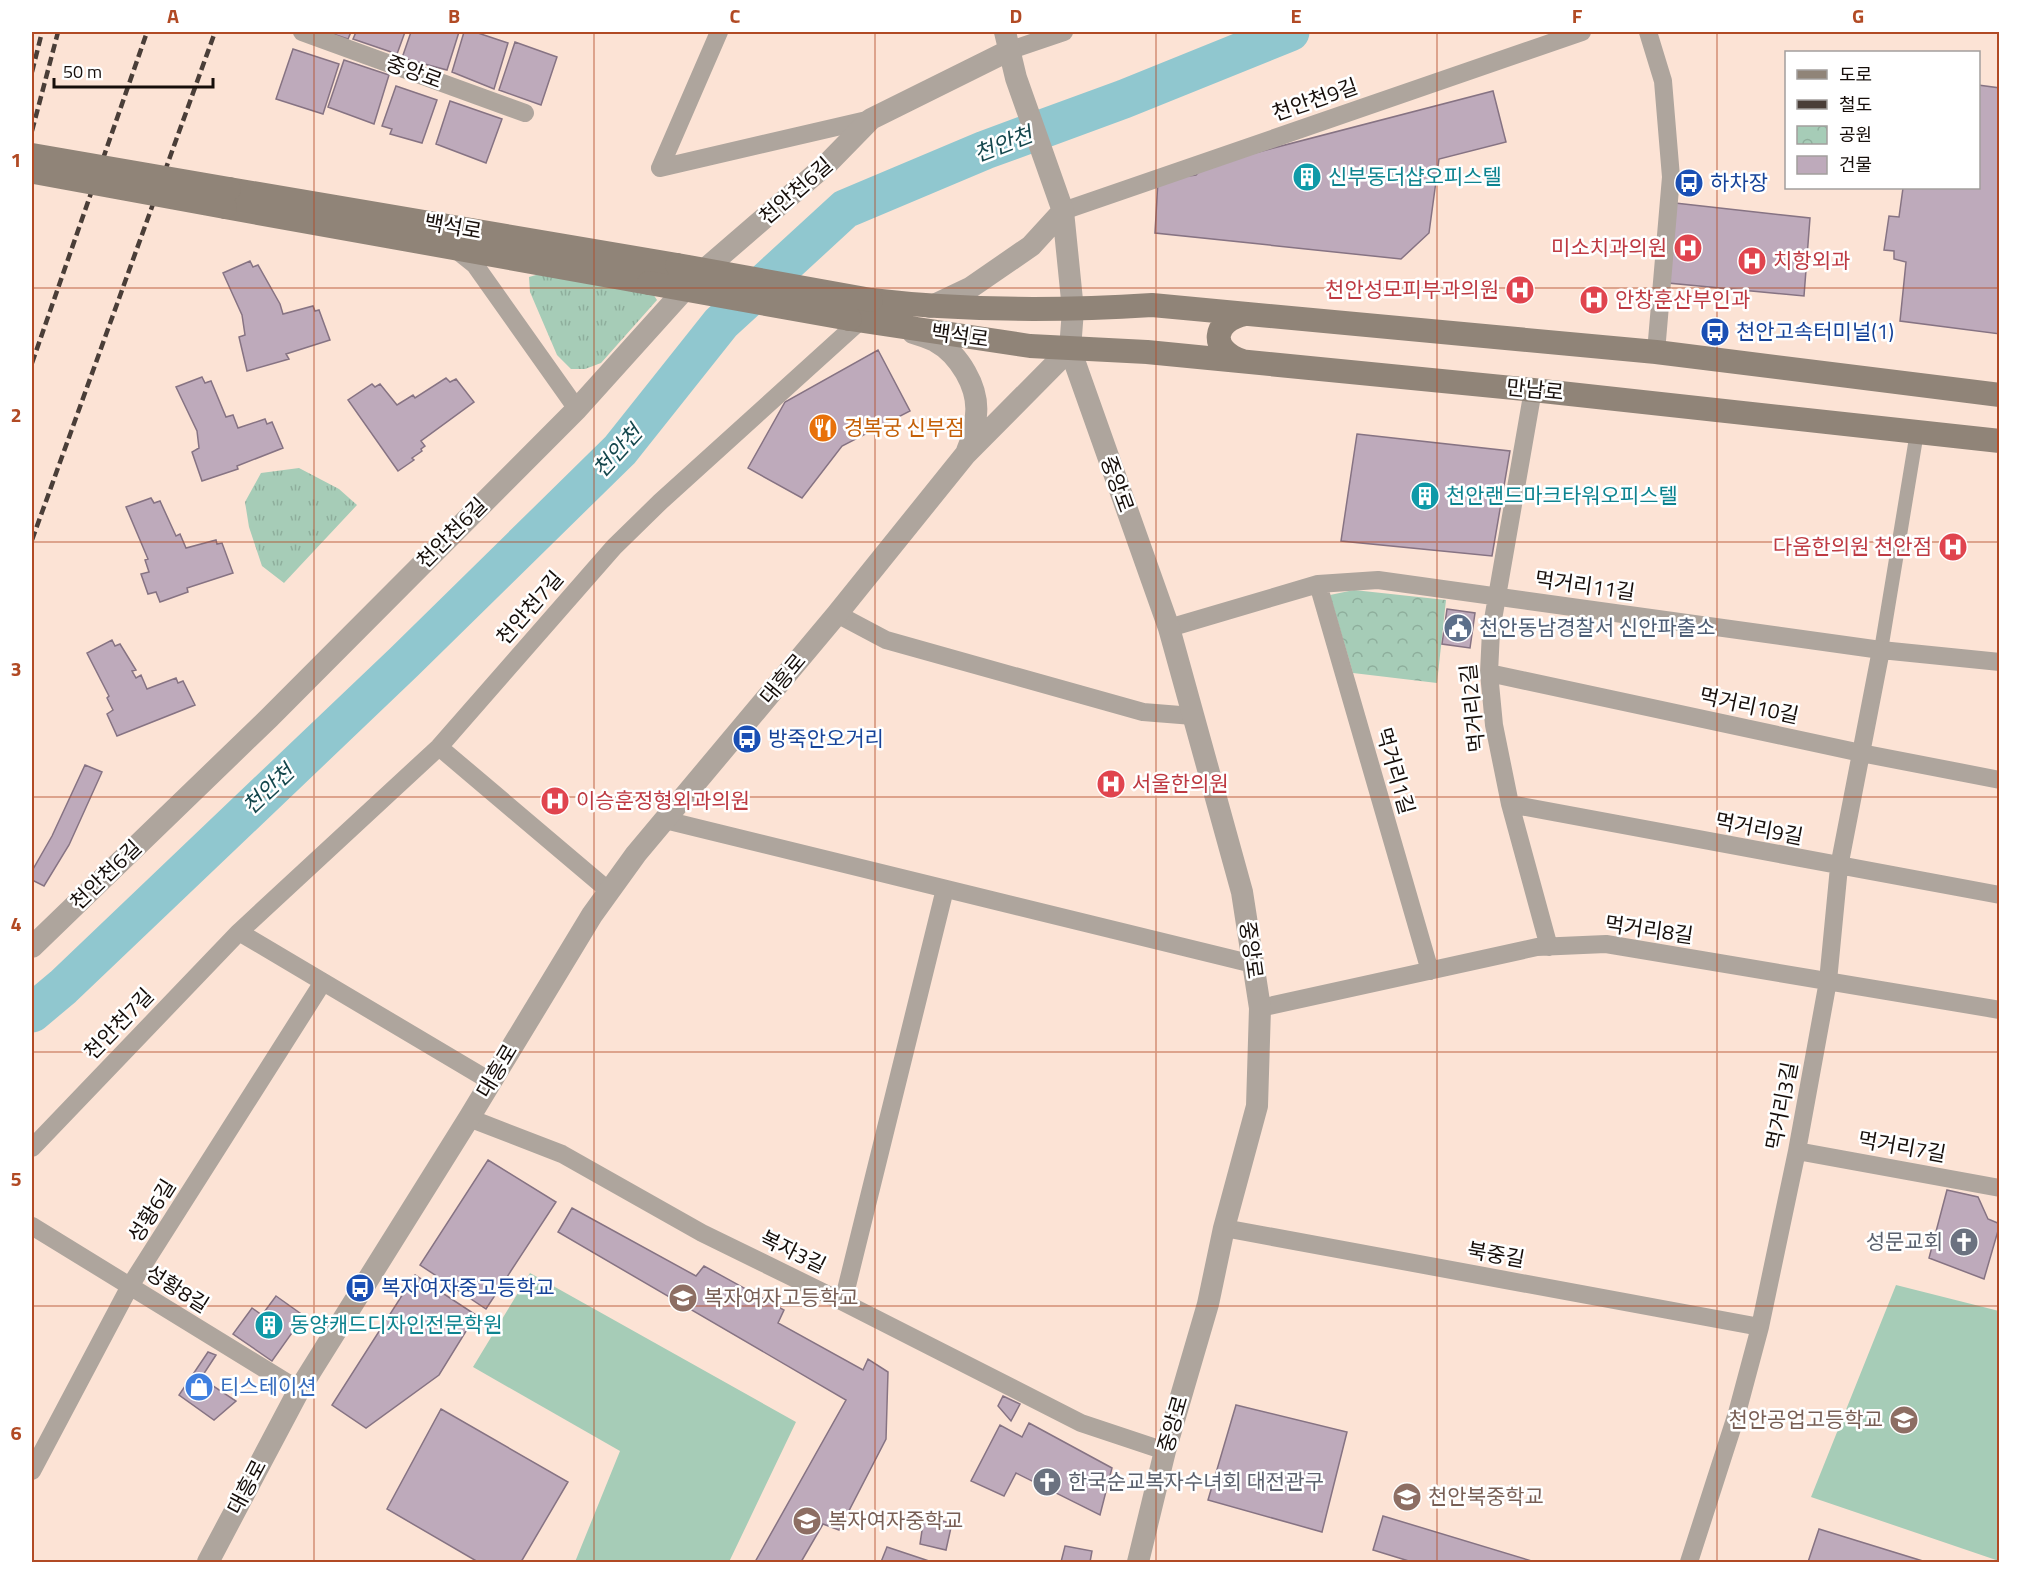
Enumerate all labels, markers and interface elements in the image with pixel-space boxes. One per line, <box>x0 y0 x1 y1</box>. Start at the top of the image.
text: A <box>167 0 179 31</box>
text: B <box>448 0 460 31</box>
text: C <box>730 0 741 31</box>
text: D <box>1010 0 1022 31</box>
text: E <box>1290 0 1302 31</box>
text: F <box>1572 0 1583 31</box>
text: G <box>1852 0 1864 31</box>
street label: 중앙로 <box>382 46 447 96</box>
scale bar <box>54 51 213 89</box>
legend <box>1785 51 1980 189</box>
text: 50 m <box>63 58 102 85</box>
text: 도로 <box>1839 61 1872 88</box>
street label: 천안천9길 <box>1267 69 1362 129</box>
text: 철도 <box>1839 91 1872 118</box>
water label: 천안천 <box>969 116 1040 171</box>
text: 공원 <box>1839 121 1872 148</box>
text: 1 <box>10 144 22 175</box>
street label: 천안천6길 <box>751 149 839 232</box>
text: 건물 <box>1839 151 1872 178</box>
place label: 신부동더샵오피스텔 <box>1328 160 1502 192</box>
building icon: 신부동더샵오피스텔 <box>1291 161 1323 193</box>
place label: 하차장 <box>1710 166 1768 198</box>
bus stop icon: 하차장 <box>1673 167 1705 199</box>
street label: 백석로 <box>422 205 484 247</box>
place label: 미소치과의원 <box>1551 231 1667 263</box>
hospital icon: 미소치과의원 <box>1672 232 1704 264</box>
place label: 치항외과 <box>1773 244 1850 276</box>
hospital icon: 치항외과 <box>1736 245 1768 277</box>
place label: 천안성모피부과의원 <box>1325 273 1499 305</box>
hospital icon: 천안성모피부과의원 <box>1504 274 1536 306</box>
place label: 안창훈산부인과 <box>1615 283 1750 315</box>
hospital icon: 안창훈산부인과 <box>1578 284 1610 316</box>
street label: 백석로 <box>929 315 991 355</box>
place label: 천안고속터미널(1) <box>1736 315 1894 347</box>
bus stop icon: 천안고속터미널(1) <box>1699 316 1731 348</box>
street label: 만남로 <box>1505 370 1566 408</box>
text: 2 <box>10 399 22 430</box>
place label: 경복궁 신부점 <box>844 411 965 443</box>
restaurant icon: 경복궁 신부점 <box>807 412 839 444</box>
water label: 천안천 <box>584 415 652 485</box>
street label: 중앙로 <box>1093 451 1143 516</box>
place label: 천안랜드마크타워오피스텔 <box>1446 479 1678 511</box>
building icon: 천안랜드마크타워오피스텔 <box>1409 480 1441 512</box>
street label: 천안천6길 <box>408 489 494 575</box>
place label: 다움한의원 천안점 <box>1773 530 1932 562</box>
hospital icon: 다움한의원 천안점 <box>1937 531 1969 563</box>
street label: 먹거리11길 <box>1533 562 1637 608</box>
street label: 천안천7길 <box>488 563 571 651</box>
place label: 천안동남경찰서 신안파출소 <box>1479 611 1715 643</box>
public building icon: 천안동남경찰서 신안파출소 <box>1442 612 1474 644</box>
street label: 대흥로 <box>751 646 813 711</box>
text: 3 <box>10 653 22 684</box>
street label: 먹거리2길 <box>1451 662 1493 754</box>
street label: 먹거리10길 <box>1697 679 1802 731</box>
place label: 방죽안오거리 <box>768 722 884 754</box>
bus stop icon: 방죽안오거리 <box>731 723 763 755</box>
street label: 먹거리1길 <box>1368 724 1424 818</box>
water label: 천안천 <box>234 754 304 822</box>
place label: 서울한의원 <box>1132 767 1229 799</box>
hospital icon: 서울한의원 <box>1095 768 1127 800</box>
place label: 이승훈정형외과의원 <box>576 784 750 816</box>
hospital icon: 이승훈정형외과의원 <box>539 785 571 817</box>
street label: 먹거리9길 <box>1712 804 1806 852</box>
street label: 천안천6길 <box>62 832 148 917</box>
street label: 먹거리8길 <box>1603 907 1695 951</box>
text: 4 <box>10 908 22 939</box>
street label: 중앙로 <box>1232 919 1272 981</box>
street label: 천안천7길 <box>76 980 161 1066</box>
street label: 대흥로 <box>468 1037 525 1104</box>
street label: 먹거리3길 <box>1757 1059 1805 1153</box>
street label: 먹거리7길 <box>1856 1123 1949 1170</box>
text: 5 <box>10 1163 22 1194</box>
street label: 성황6길 <box>119 1172 183 1249</box>
street label: 복자3길 <box>755 1221 832 1281</box>
place label: 성문교회 <box>1866 1225 1943 1257</box>
church icon: 성문교회 <box>1948 1226 1980 1258</box>
street label: 북중길 <box>1465 1233 1527 1275</box>
street label: 성황8길 <box>139 1256 216 1320</box>
place label: 복자여자중고등학교 <box>381 1271 555 1303</box>
bus stop icon: 복자여자중고등학교 <box>344 1272 376 1304</box>
place label: 복자여자고등학교 <box>704 1281 859 1313</box>
school or university icon: 복자여자고등학교 <box>667 1282 699 1314</box>
place label: 동양캐드디자인전문학원 <box>290 1308 503 1340</box>
building icon: 동양캐드디자인전문학원 <box>253 1309 285 1341</box>
place label: 티스테이션 <box>220 1370 317 1402</box>
shop icon: 티스테이션 <box>183 1371 215 1403</box>
street label: 중앙로 <box>1149 1391 1195 1456</box>
place label: 천안공업고등학교 <box>1728 1403 1883 1435</box>
school or university icon: 천안공업고등학교 <box>1888 1404 1920 1436</box>
text: 6 <box>10 1417 22 1448</box>
street label: 대흥로 <box>218 1453 274 1520</box>
place label: 한국순교복자수녀회 대전관구 <box>1068 1465 1324 1497</box>
church icon: 한국순교복자수녀회 대전관구 <box>1031 1466 1063 1498</box>
place label: 천안북중학교 <box>1428 1480 1544 1512</box>
school or university icon: 천안북중학교 <box>1391 1481 1423 1513</box>
place label: 복자여자중학교 <box>828 1504 963 1536</box>
school or university icon: 복자여자중학교 <box>791 1505 823 1537</box>

